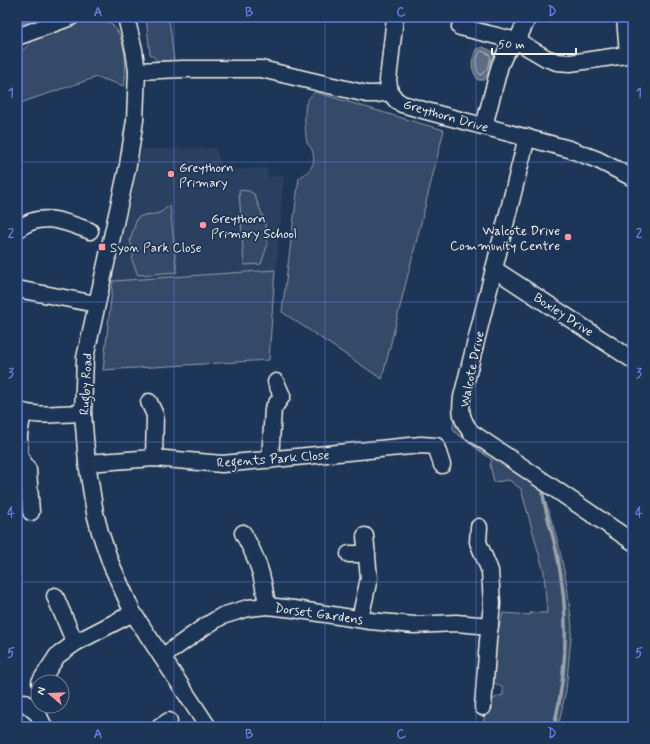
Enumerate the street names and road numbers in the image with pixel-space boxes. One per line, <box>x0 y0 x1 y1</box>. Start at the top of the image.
street label: Greythorn Drive <box>401 96 490 137</box>
street label: Boxley Drive <box>530 290 597 341</box>
street label: Walcote Drive <box>456 330 489 409</box>
street label: Rugby Road <box>76 353 99 416</box>
street label: Regents Park Close <box>216 447 330 474</box>
street label: Dorset Gardens <box>274 600 364 629</box>

